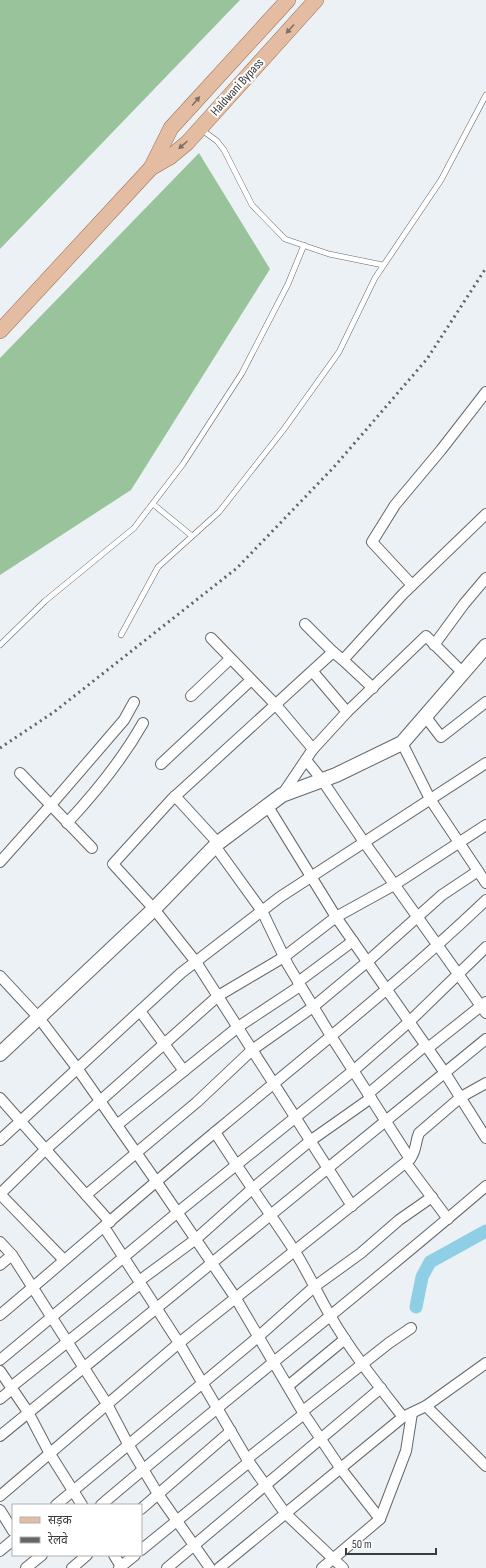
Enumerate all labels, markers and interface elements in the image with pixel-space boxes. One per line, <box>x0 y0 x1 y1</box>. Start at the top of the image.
one-way arrow <box>285 24 295 34</box>
street label: Haldwani Bypass <box>207 55 267 119</box>
one-way arrow <box>191 96 200 106</box>
one-way arrow <box>178 141 188 150</box>
legend <box>12 1504 142 1556</box>
text: सड़क <box>48 1513 73 1528</box>
scale bar <box>346 1530 436 1556</box>
text: रेलवे <box>48 1532 68 1548</box>
text: 50 m <box>352 1537 372 1552</box>

